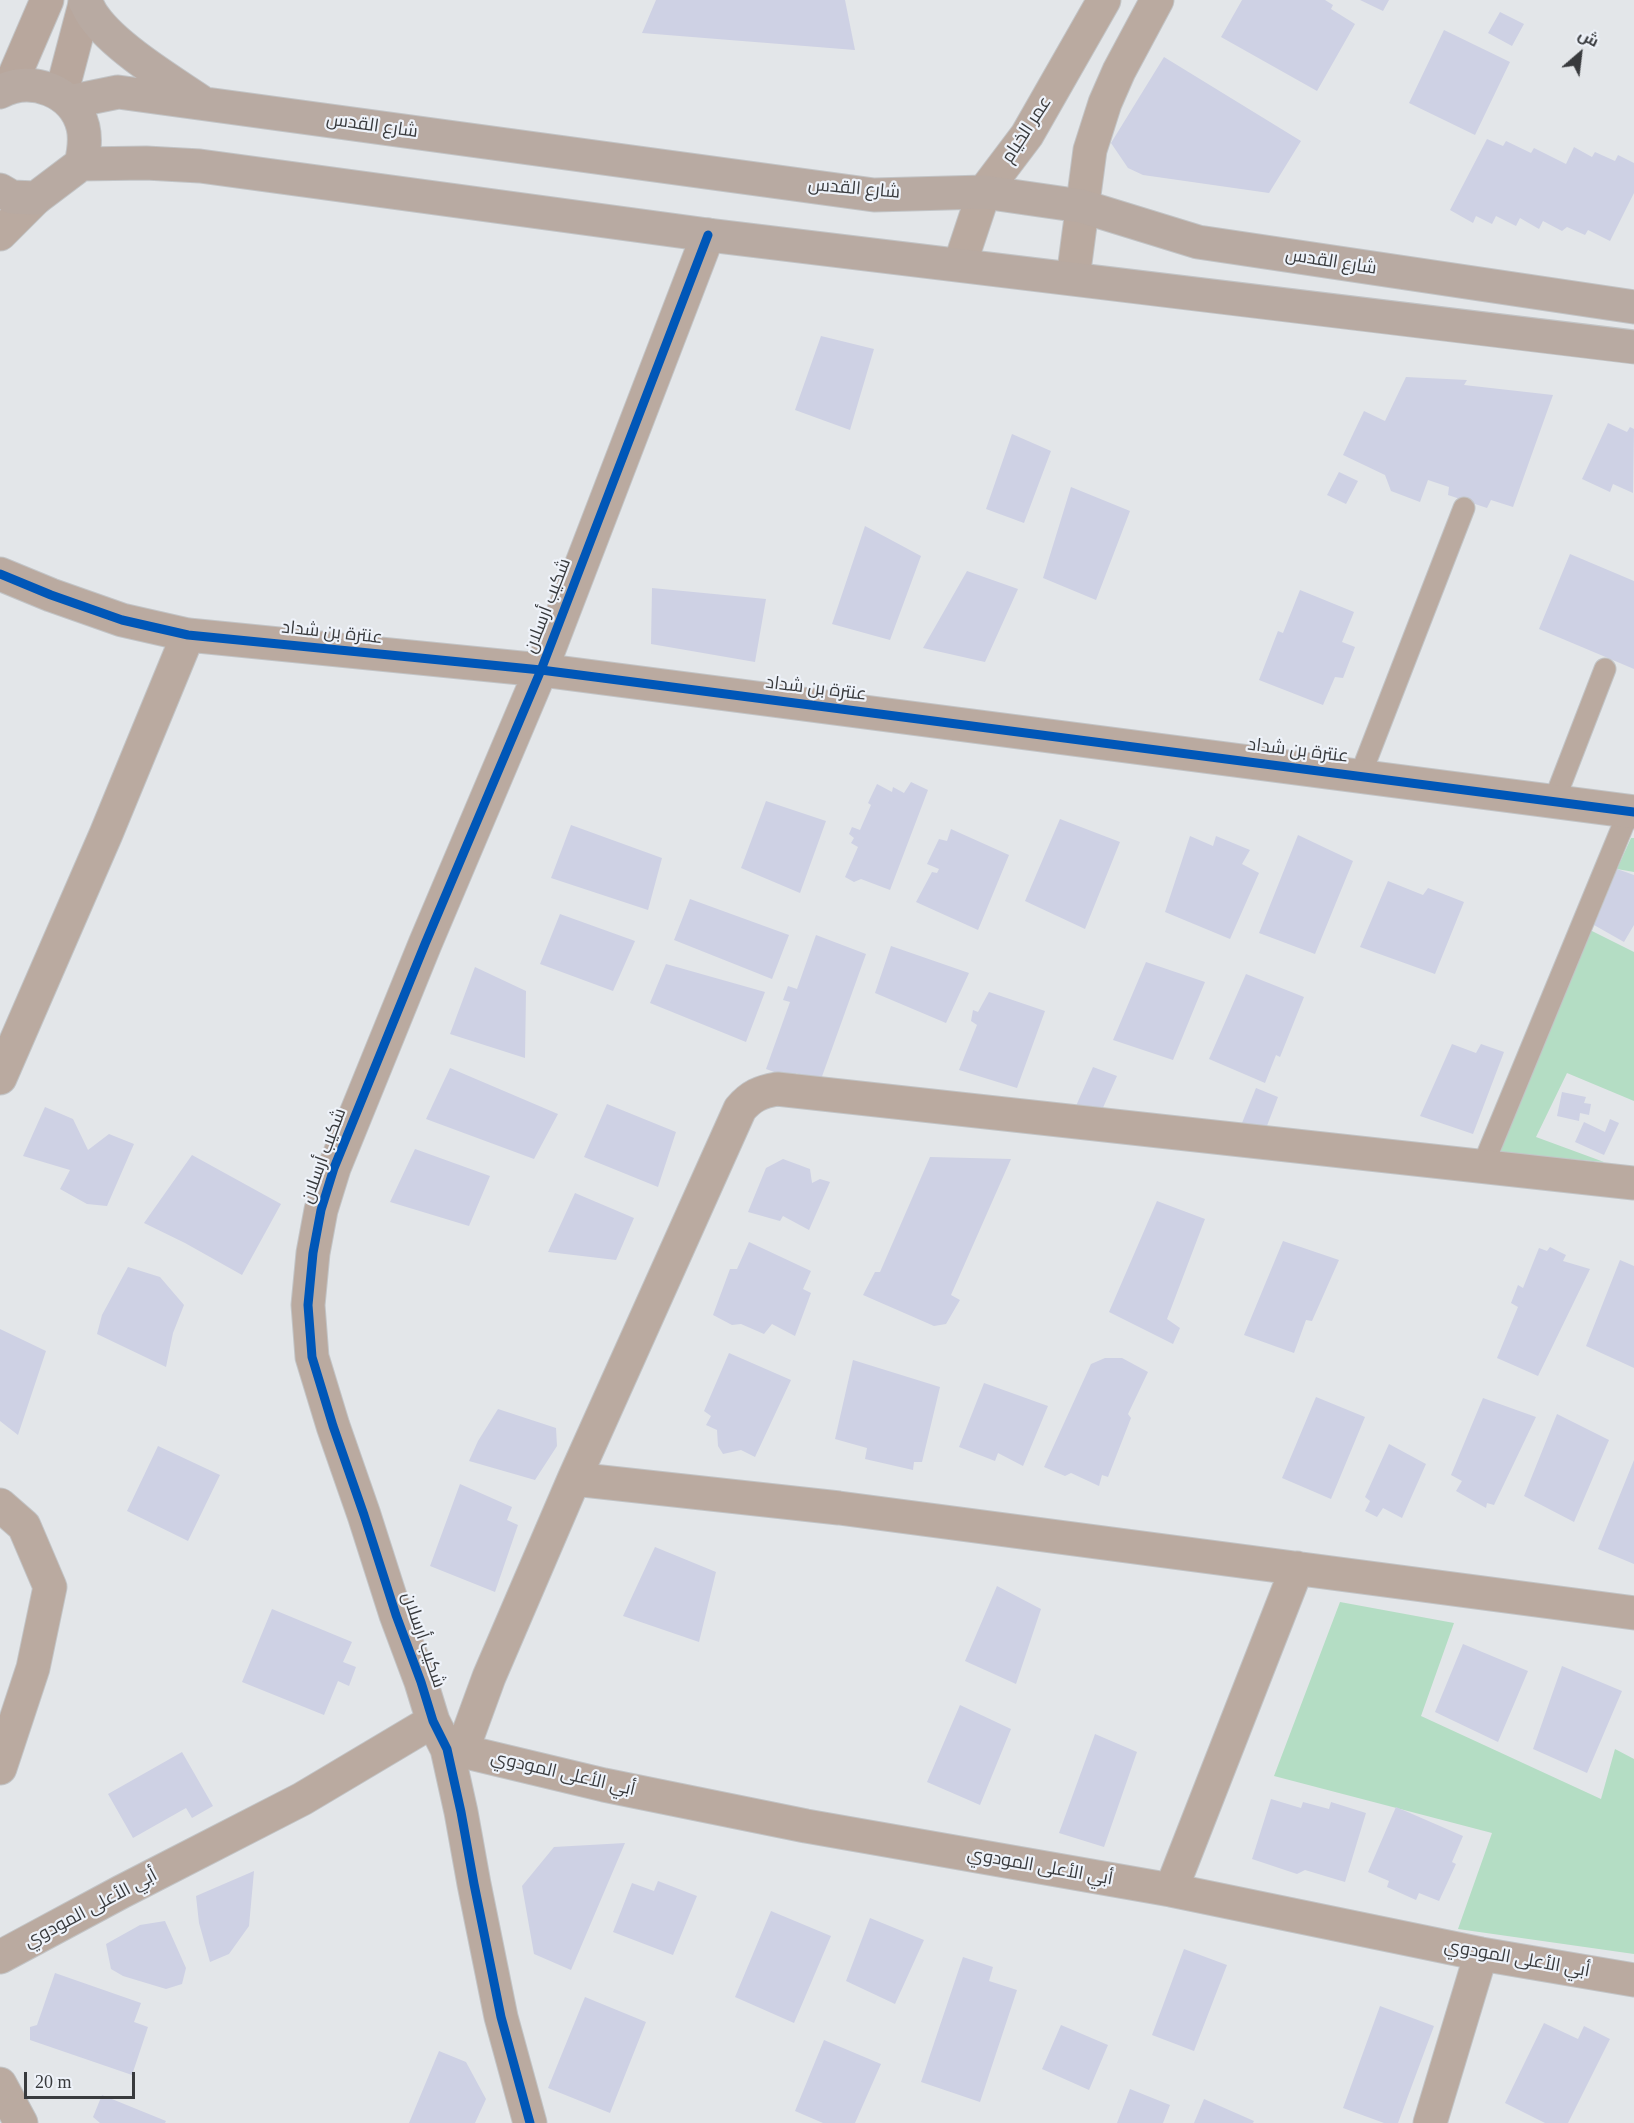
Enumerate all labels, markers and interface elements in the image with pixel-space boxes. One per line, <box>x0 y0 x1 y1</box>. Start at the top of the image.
north arrow <box>1550 24 1610 84</box>
text: ش <box>1576 25 1602 50</box>
street label: عمر الخيام <box>997 93 1057 167</box>
street label: شارع القدس <box>325 109 419 143</box>
street label: شارع القدس <box>807 174 901 204</box>
street label: شارع القدس <box>1284 244 1378 280</box>
street label: شكيب أرسلان <box>520 556 576 656</box>
street label: عنترة بن شداد <box>280 617 384 649</box>
street label: عنترة بن شداد <box>764 672 868 706</box>
street label: عنترة بن شداد <box>1246 734 1350 768</box>
street label: شكيب أرسلان <box>297 1105 351 1207</box>
street label: شكيب أرسلان <box>397 1589 449 1691</box>
street label: أبي الأعلى المودوي <box>489 1747 637 1801</box>
street label: أبي الأعلى المودوي <box>965 1844 1115 1890</box>
street label: أبي الأعلى المودوي <box>21 1865 161 1953</box>
street label: أبي الأعلى المودوي <box>1442 1936 1592 1982</box>
scale bar <box>27 2060 138 2098</box>
text: 20 m <box>35 2072 72 2092</box>

